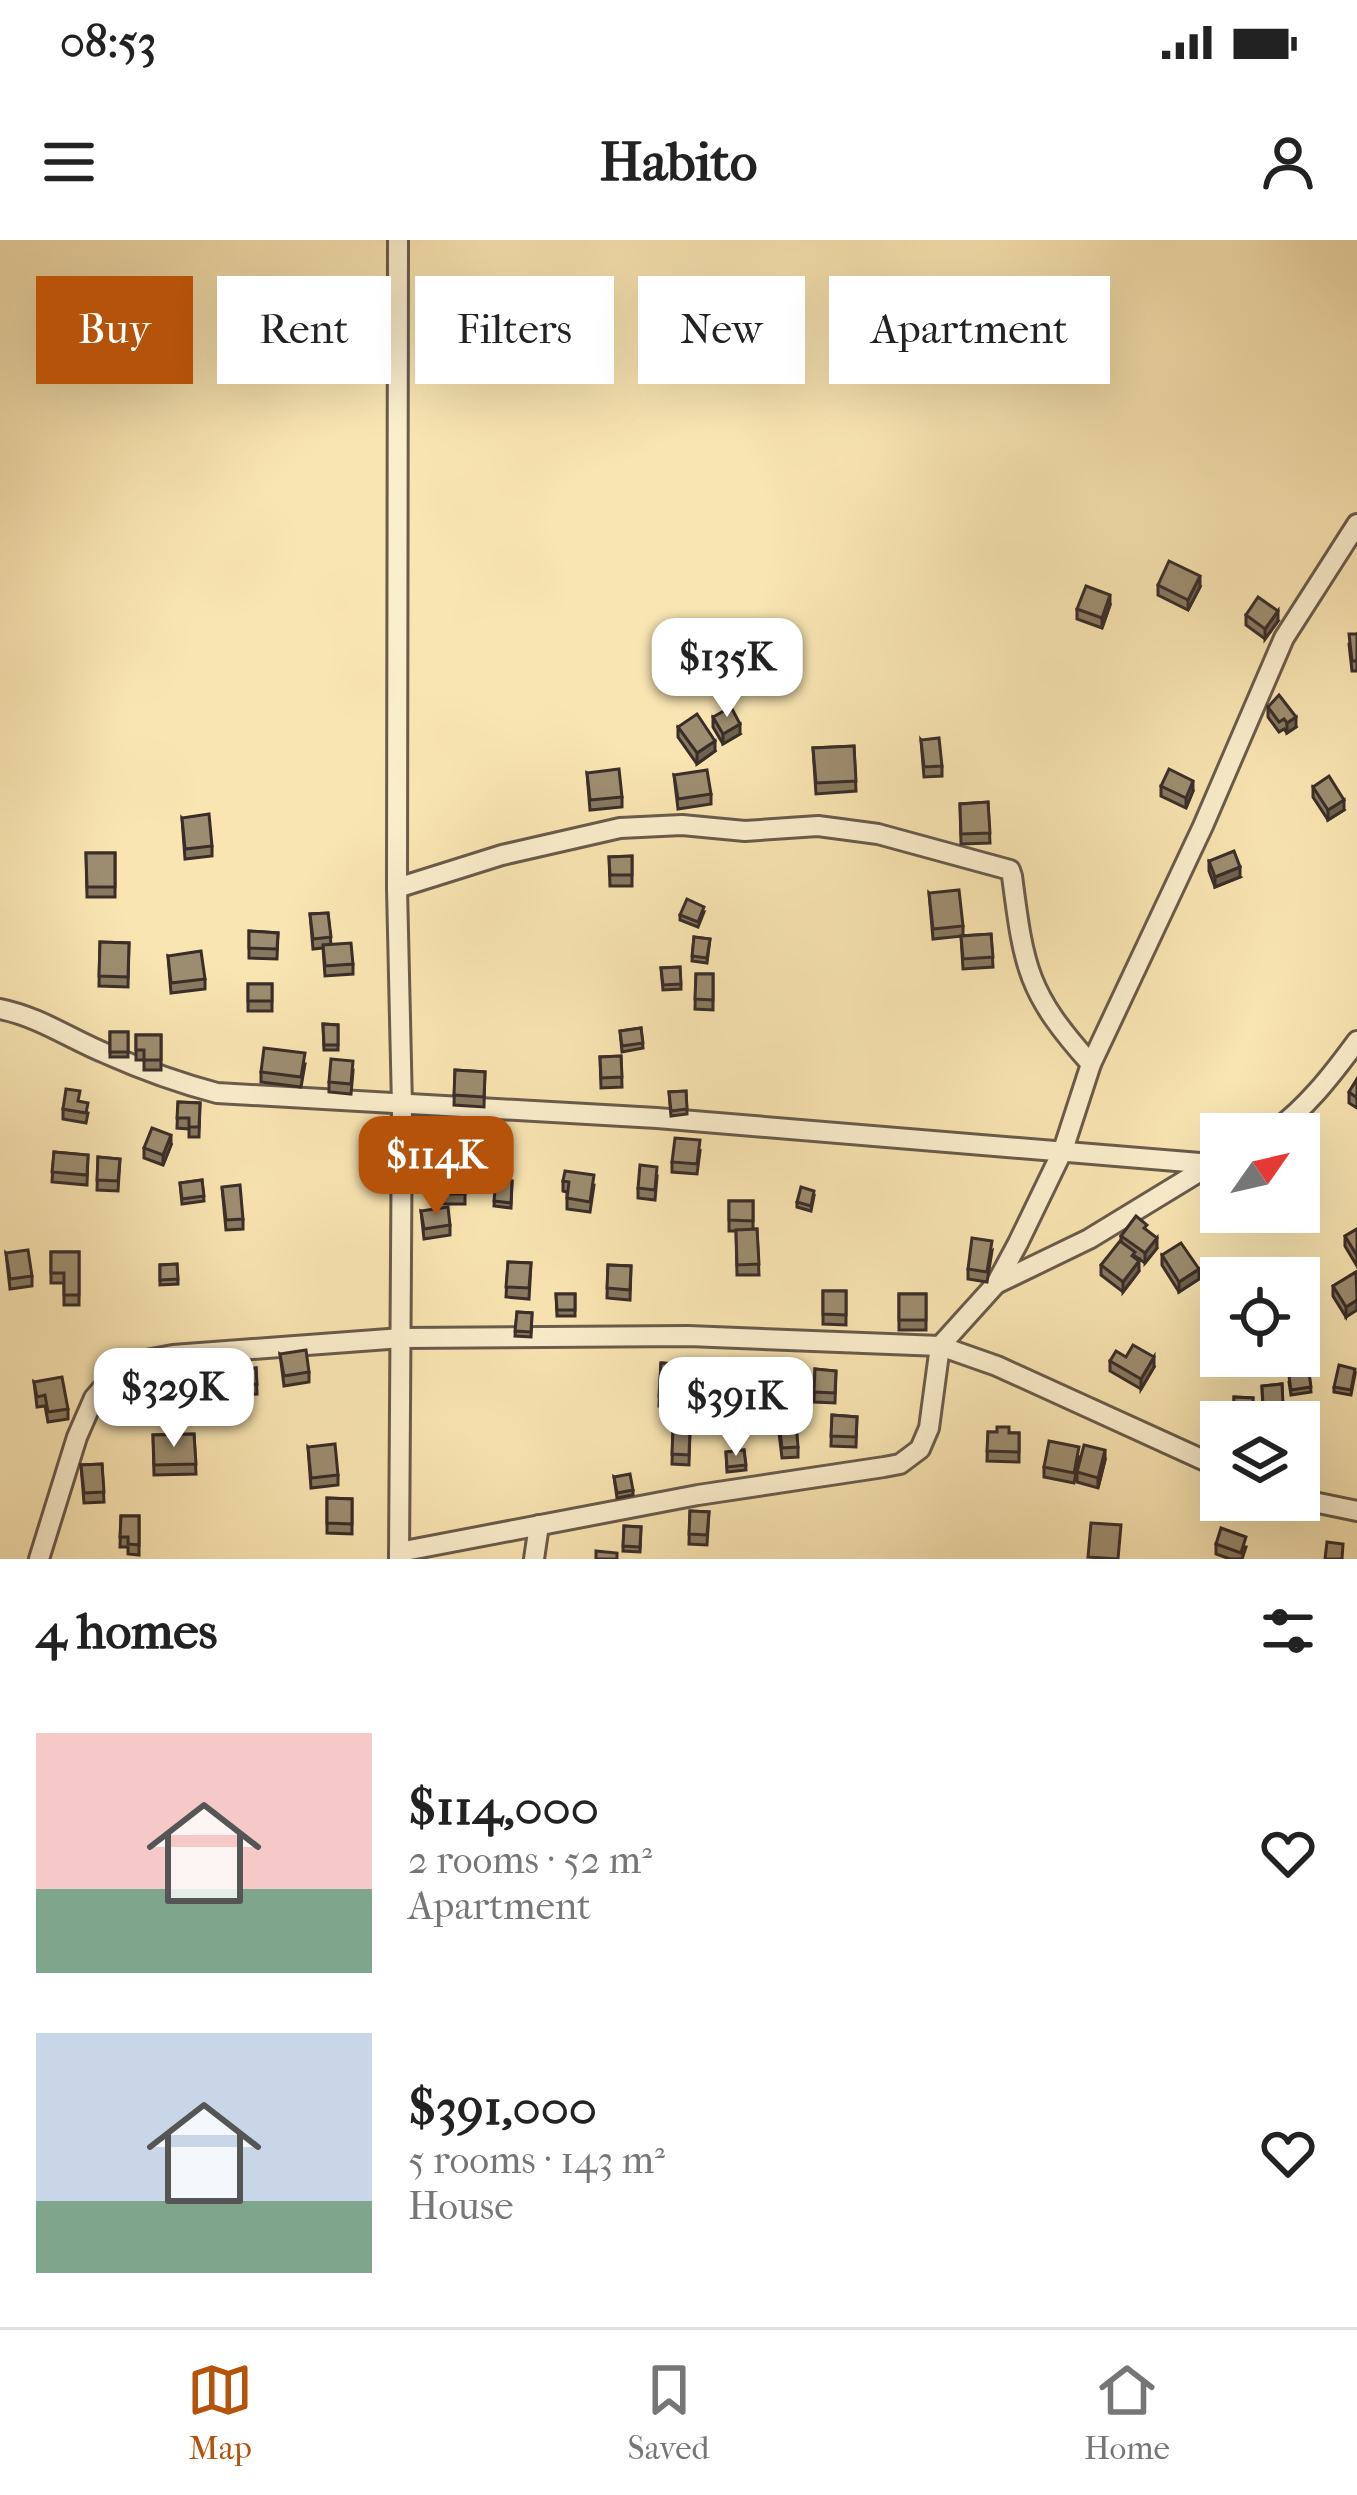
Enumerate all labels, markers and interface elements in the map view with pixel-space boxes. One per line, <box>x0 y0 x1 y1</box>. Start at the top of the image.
text: 08:53 <box>60 16 156 69</box>
icon: menu <box>36 129 102 195</box>
icon: person <box>1255 129 1321 195</box>
text: Habito <box>600 131 757 194</box>
chip: Buy <box>36 276 193 384</box>
chip: Rent <box>217 276 391 384</box>
chip: Filters <box>415 276 614 384</box>
chip: New <box>638 276 805 384</box>
chip: Apartment <box>829 276 1110 384</box>
pin: $135K <box>643 618 811 720</box>
text: $135K <box>679 634 775 680</box>
north arrow <box>1200 1113 1320 1233</box>
map controls <box>1200 1113 1320 1521</box>
pin: $114K <box>352 1116 520 1218</box>
text: $114K <box>386 1132 486 1178</box>
button: locate <box>1200 1257 1320 1377</box>
pin: $329K <box>90 1348 258 1450</box>
pin: $391K <box>652 1357 820 1459</box>
text: $329K <box>121 1364 227 1410</box>
text: $391K <box>686 1373 786 1419</box>
button: layers <box>1200 1401 1320 1521</box>
icon: filters <box>1255 1598 1321 1664</box>
text: 4 homes <box>36 1601 217 1661</box>
text: $114,000 <box>408 1777 599 1837</box>
icon: home <box>132 1781 276 1925</box>
icon: heart <box>1255 1820 1321 1886</box>
text: 2 rooms · 52 m² <box>408 1837 652 1883</box>
text: Apartment <box>408 1883 591 1929</box>
text: $391,000 <box>408 2077 597 2137</box>
icon: home <box>132 2081 276 2225</box>
icon: heart <box>1255 2120 1321 2186</box>
text: 5 rooms · 143 m² <box>408 2137 665 2183</box>
text: House <box>408 2183 514 2229</box>
tab: Map <box>187 2357 253 2468</box>
tab: Saved <box>628 2357 709 2468</box>
tab: Home <box>1084 2357 1170 2468</box>

